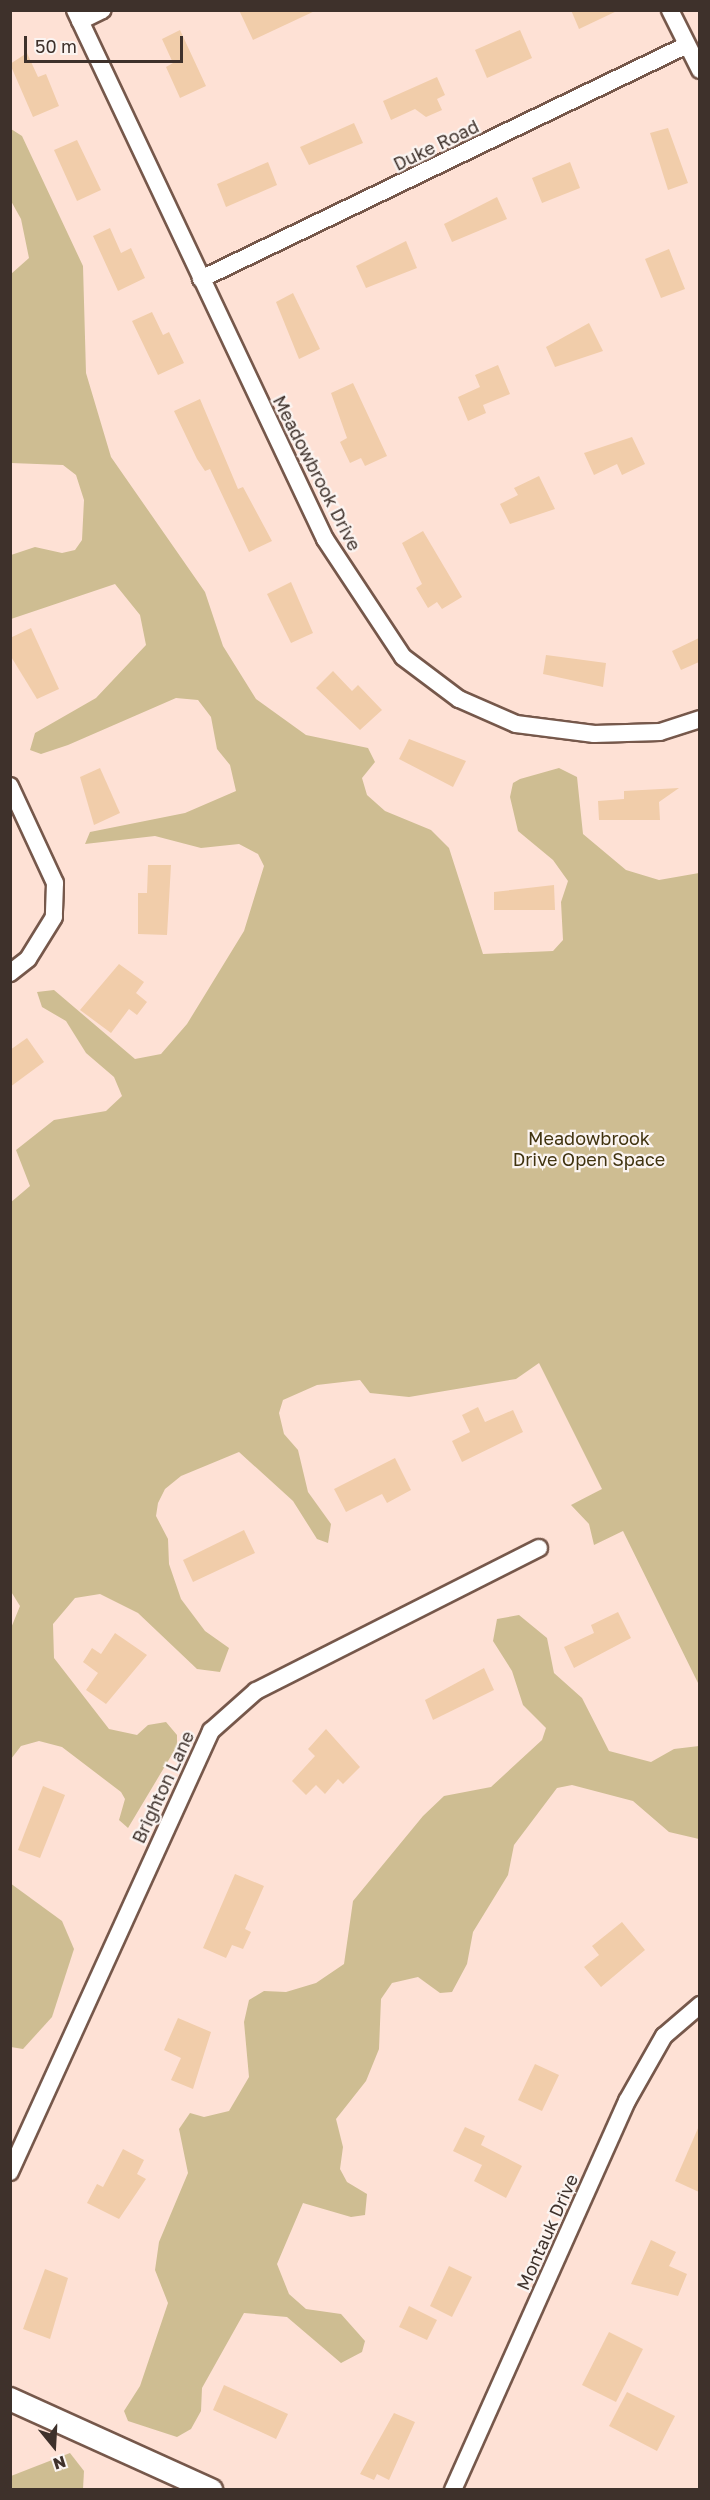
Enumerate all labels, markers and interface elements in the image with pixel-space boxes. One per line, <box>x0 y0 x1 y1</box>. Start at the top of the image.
scale bar <box>27 24 186 62</box>
text: 50 m <box>35 35 77 57</box>
street label: Duke Road <box>390 115 482 175</box>
street label: Meadowbrook Drive <box>269 392 365 554</box>
park label: Meadowbrook Drive Open Space <box>513 1128 665 1170</box>
street label: Brighton Lane <box>128 1727 198 1847</box>
street label: Montauk Drive <box>512 2171 582 2293</box>
north arrow <box>24 2416 84 2476</box>
text: N <box>51 2452 68 2475</box>

